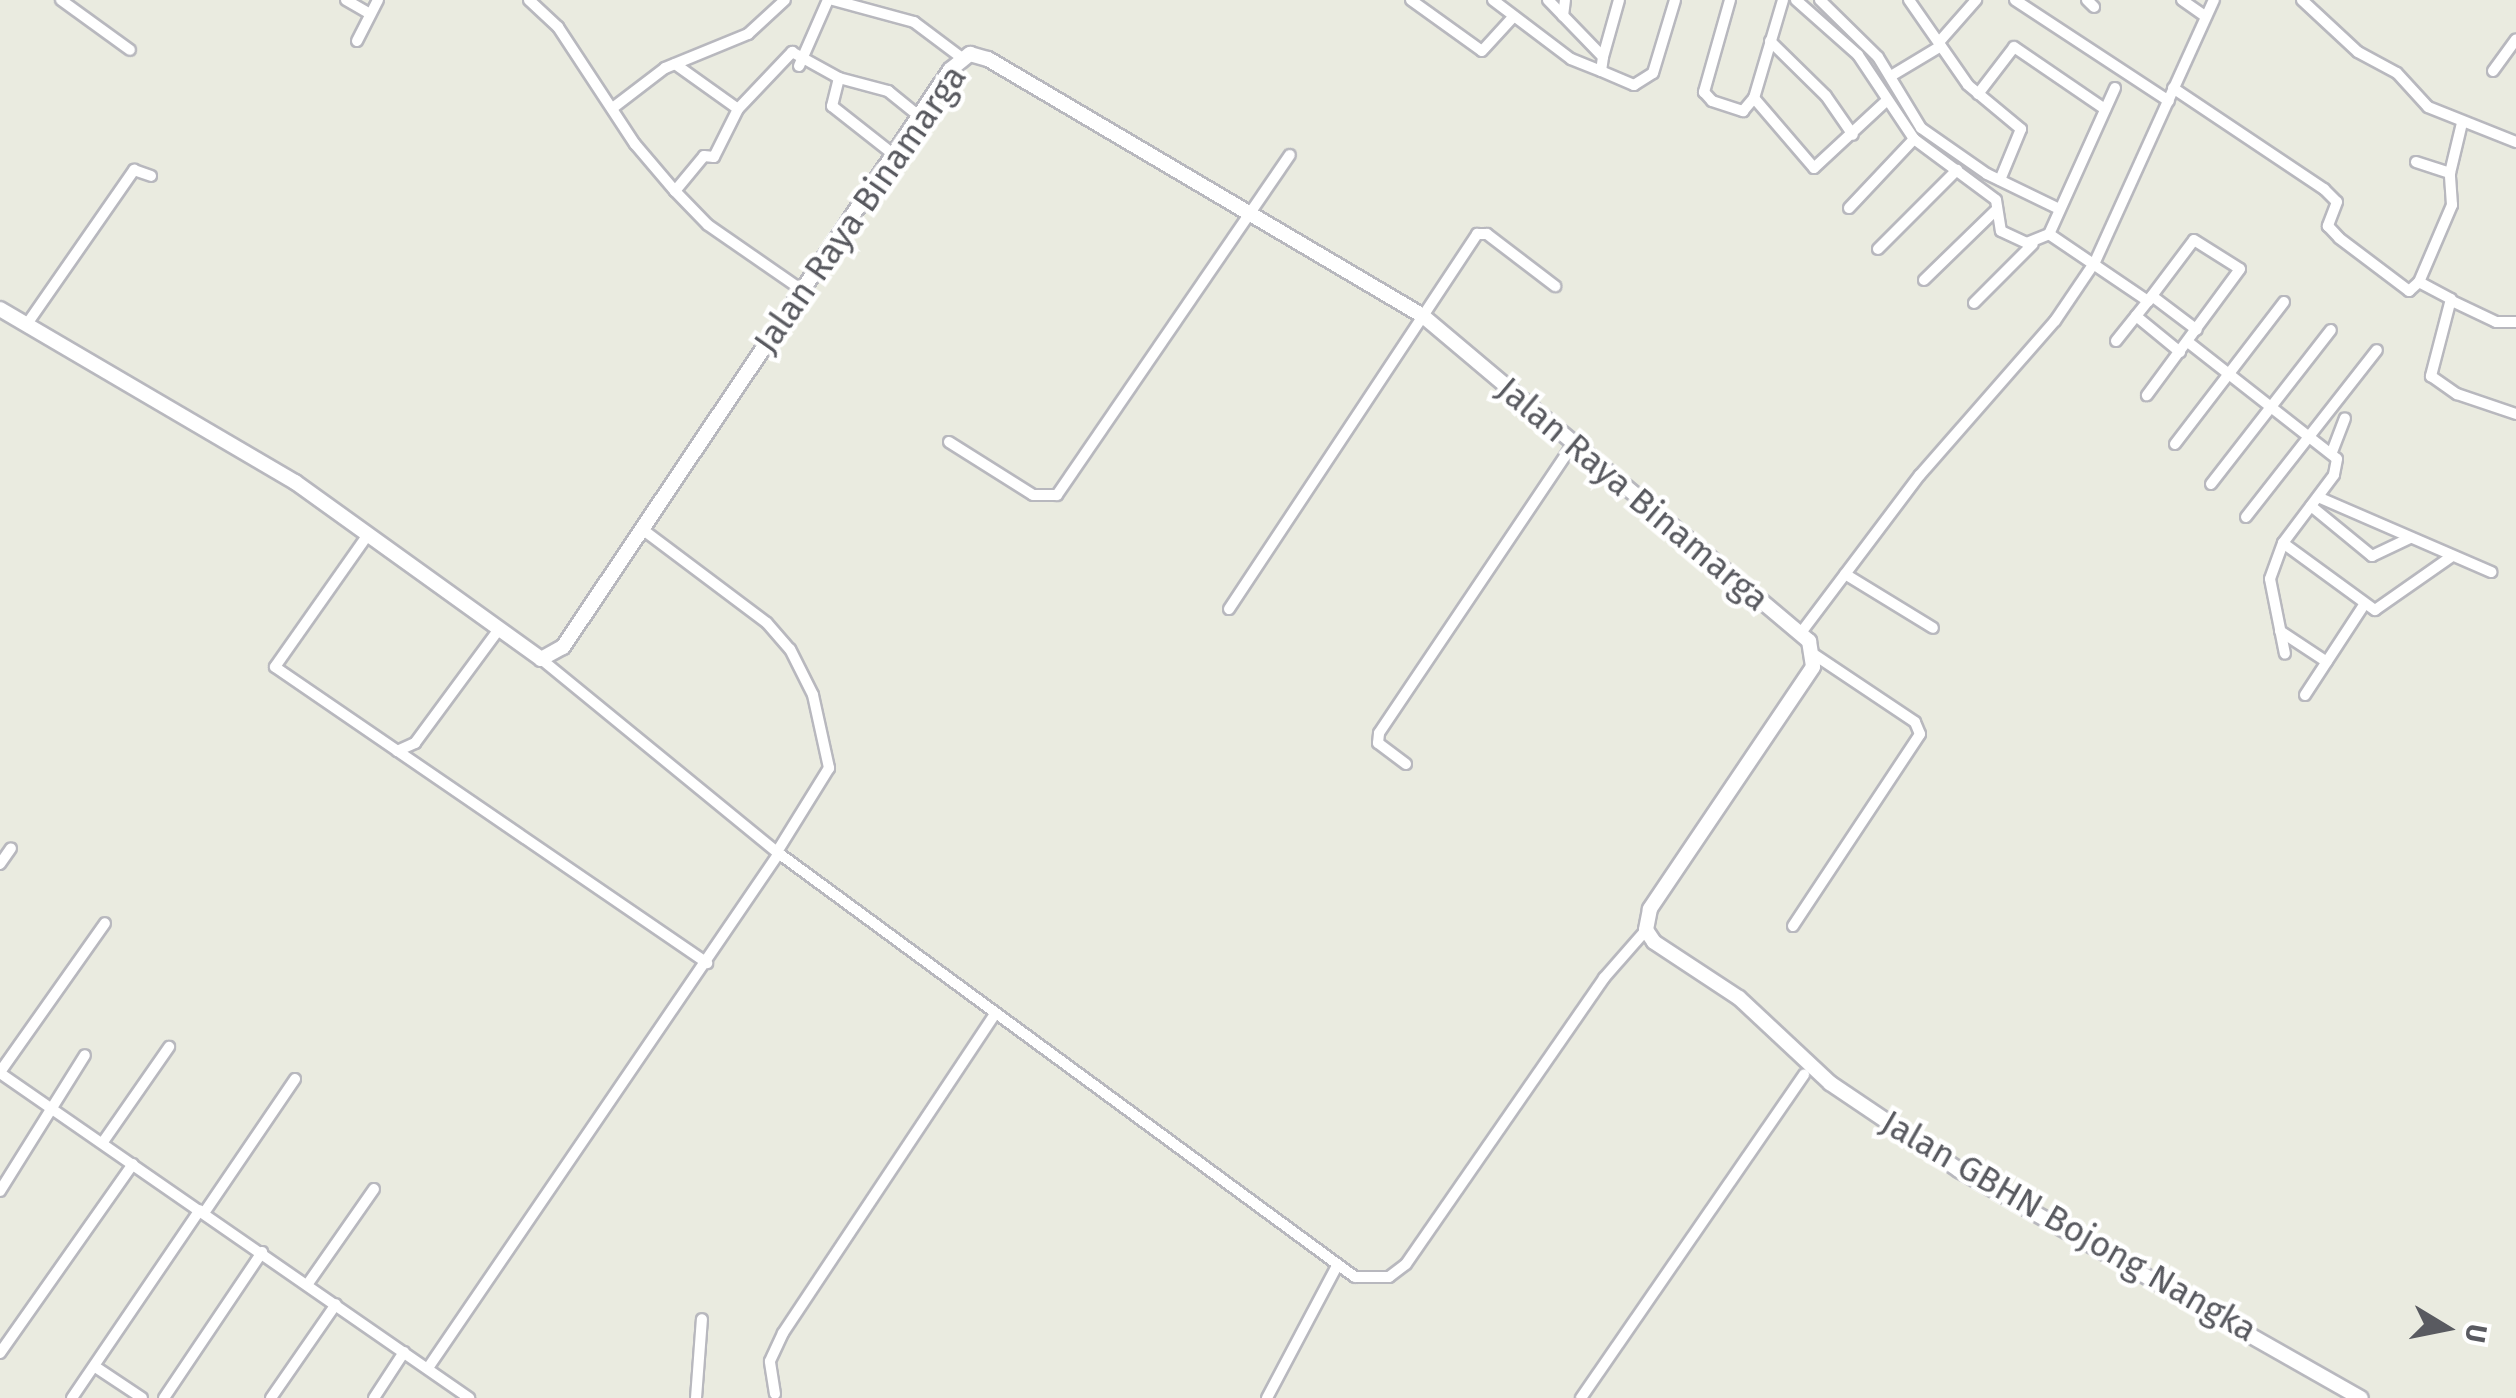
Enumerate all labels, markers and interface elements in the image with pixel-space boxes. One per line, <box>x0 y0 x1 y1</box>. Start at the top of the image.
street label: Jalan Raya Binamarga <box>745 57 975 361</box>
street label: Jalan Raya Binamarga <box>1489 368 1777 620</box>
street label: Jalan GBHN Bojong Nangka <box>1874 1101 2264 1351</box>
north arrow <box>2396 1278 2496 1378</box>
text: U <box>2458 1321 2494 1345</box>

